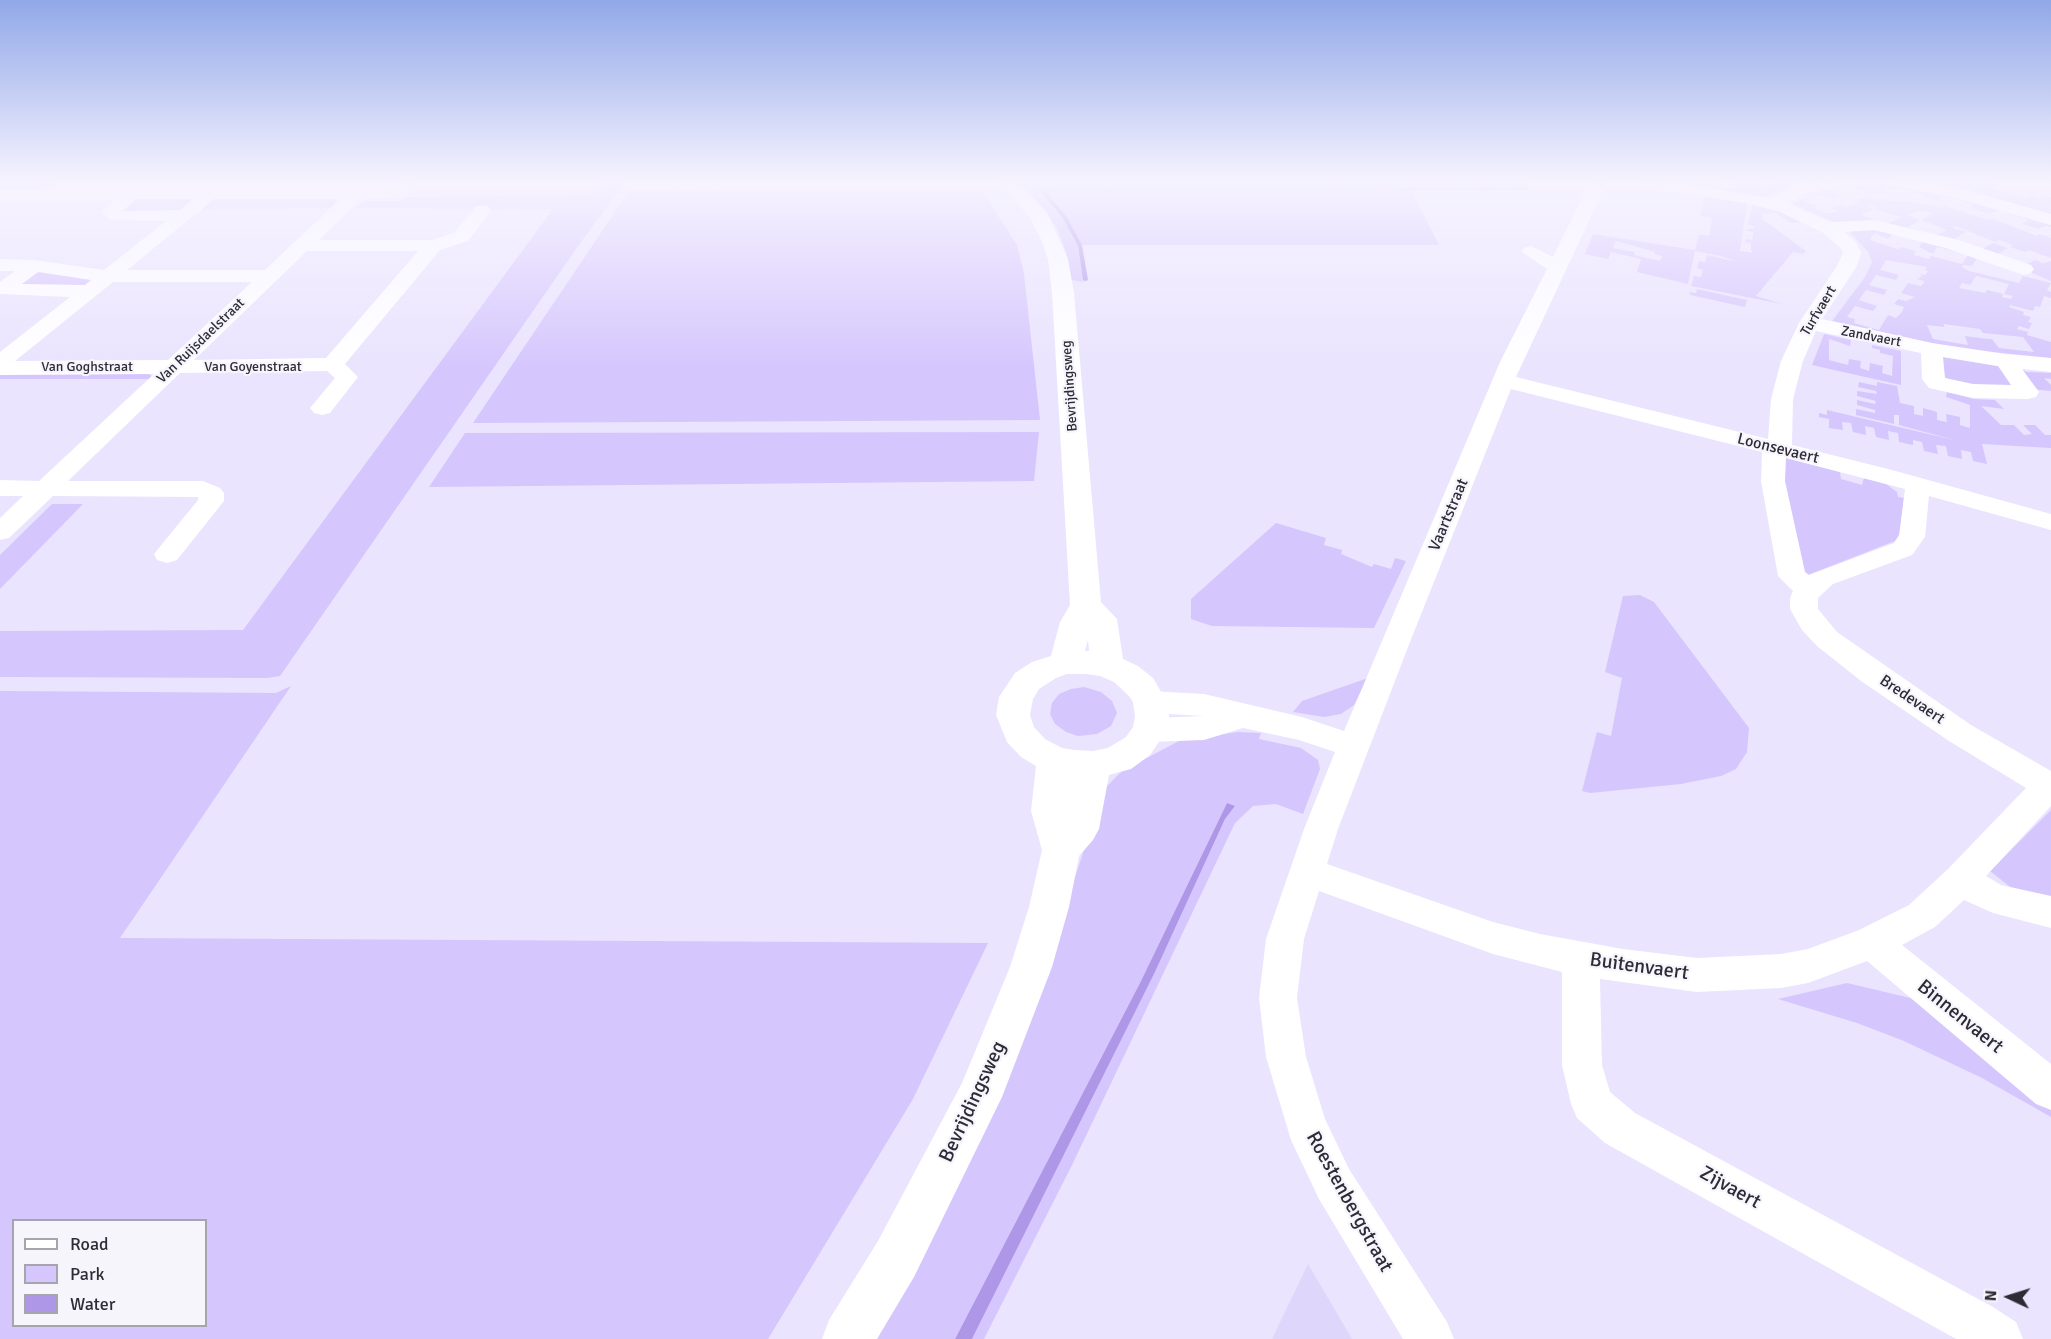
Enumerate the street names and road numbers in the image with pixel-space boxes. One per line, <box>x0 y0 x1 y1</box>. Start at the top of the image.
street label: Turfvaert <box>1798 283 1840 339</box>
street label: Van Ruijsdaelstraat <box>154 295 248 387</box>
street label: Zandvaert <box>1840 323 1902 351</box>
street label: Bevrijdingsweg <box>1058 340 1082 432</box>
street label: Van Goghstraat <box>41 359 133 375</box>
street label: Van Goyenstraat <box>204 359 302 375</box>
street label: Loonsevaert <box>1735 430 1821 468</box>
street label: Vaartstraat <box>1425 476 1473 554</box>
street label: Bredevaert <box>1876 671 1948 729</box>
street label: Buitenvaert <box>1588 948 1690 986</box>
street label: Binnenvaert <box>1912 975 2008 1059</box>
street label: Bevrijdingsweg <box>935 1038 1011 1166</box>
street label: Roestenbergstraat <box>1300 1128 1398 1276</box>
street label: Zijvaert <box>1695 1162 1765 1214</box>

